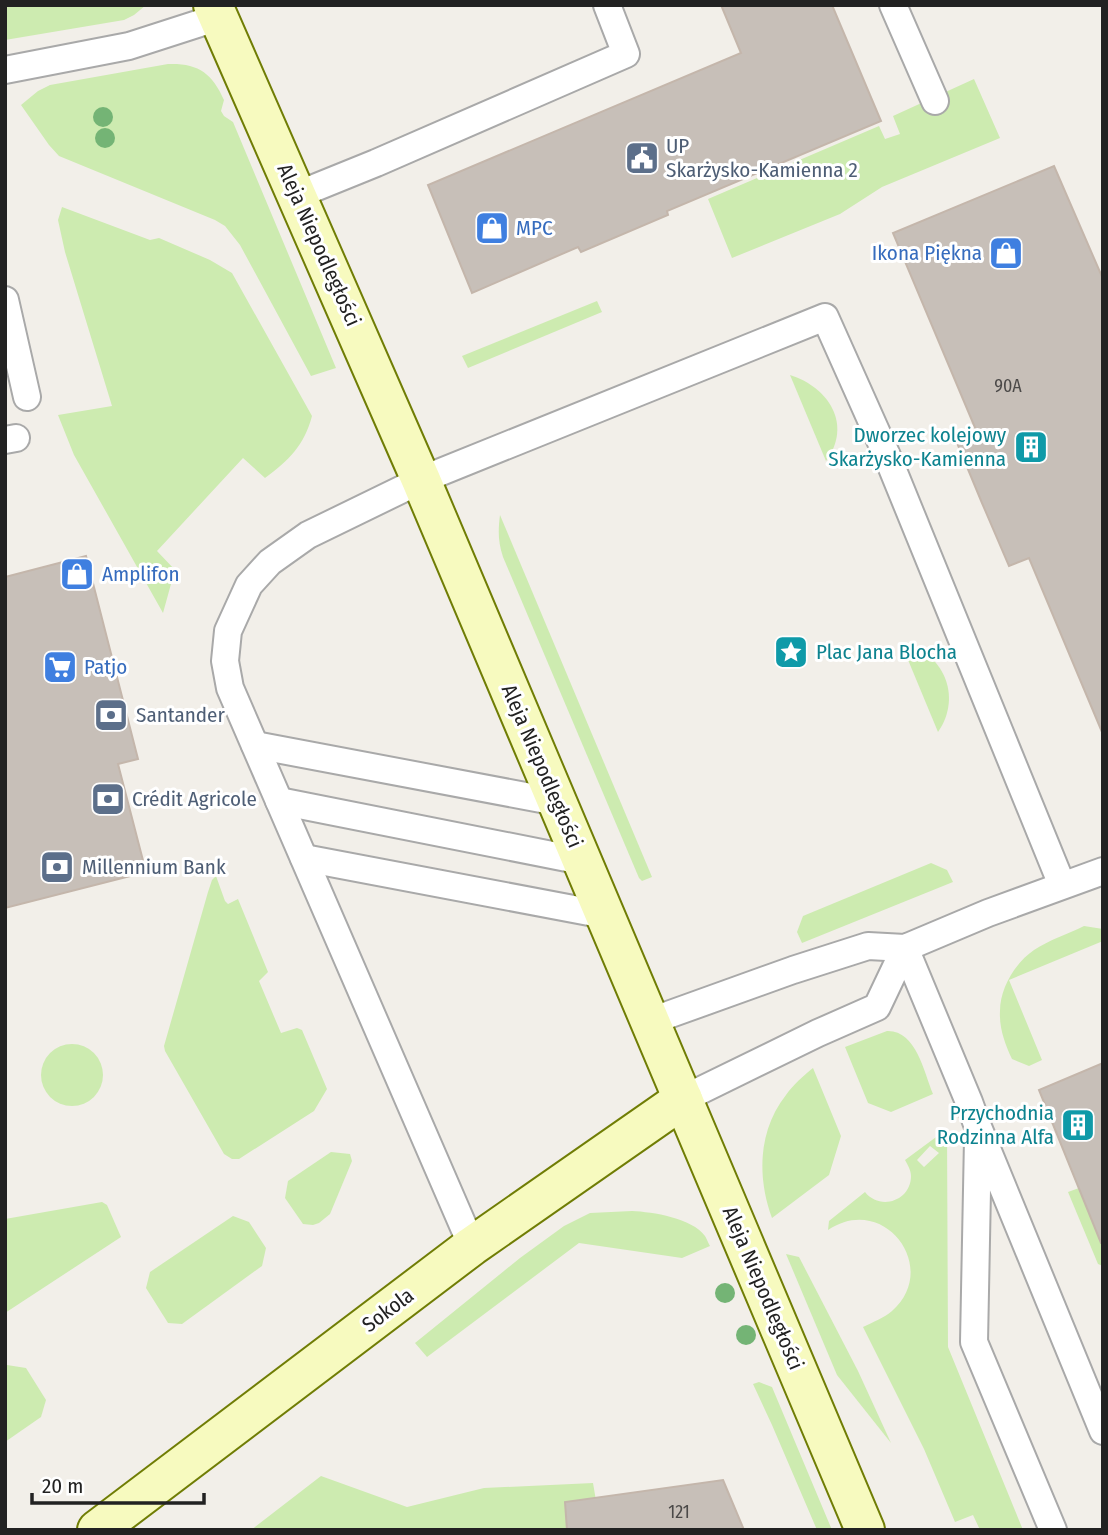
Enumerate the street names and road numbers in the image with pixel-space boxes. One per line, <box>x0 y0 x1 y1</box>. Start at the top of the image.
street label: Aleja Niepodległości <box>272 160 366 330</box>
street label: Aleja Niepodległości <box>496 680 588 852</box>
street label: Aleja Niepodległości <box>717 1202 809 1374</box>
street label: Sokola <box>357 1282 419 1338</box>

